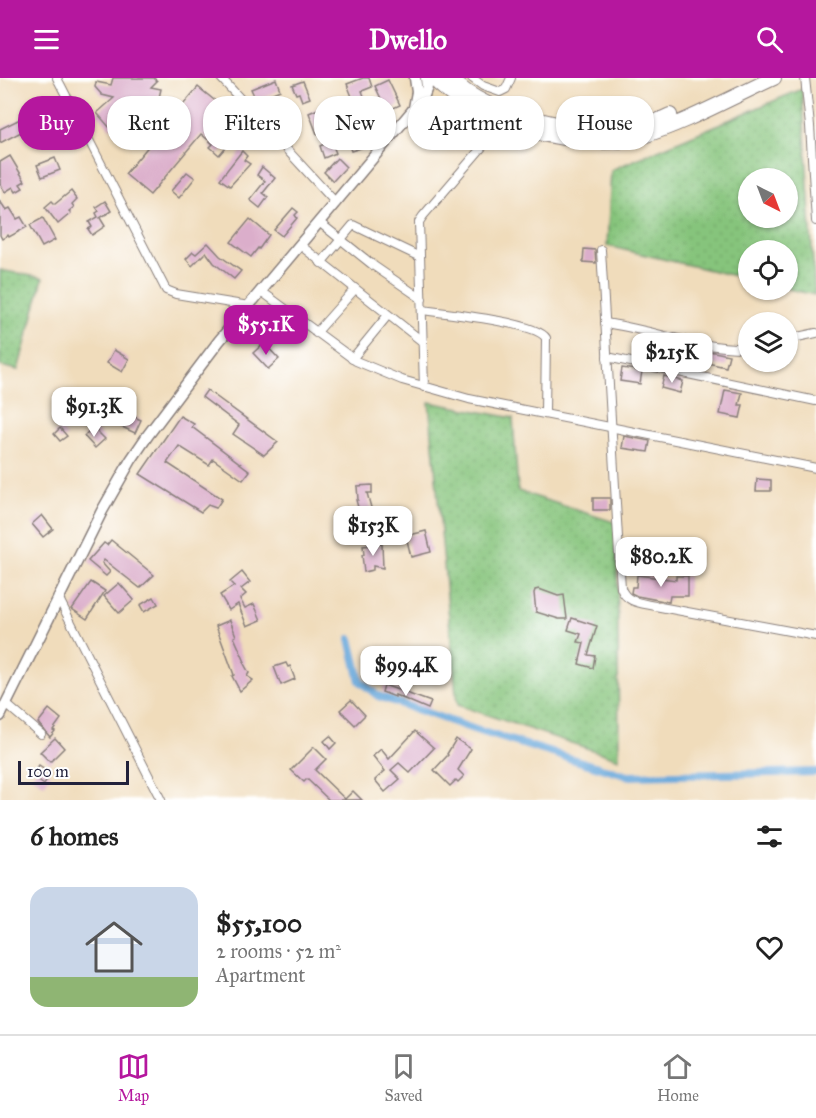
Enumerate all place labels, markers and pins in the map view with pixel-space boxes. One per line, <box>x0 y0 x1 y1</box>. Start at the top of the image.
pin: $55.1K <box>217 305 315 356</box>
pin: $215K <box>630 333 714 384</box>
pin: $91.3K <box>45 387 143 438</box>
pin: $153K <box>331 506 415 557</box>
pin: $80.2K <box>612 537 710 588</box>
pin: $99.4K <box>357 646 455 697</box>

